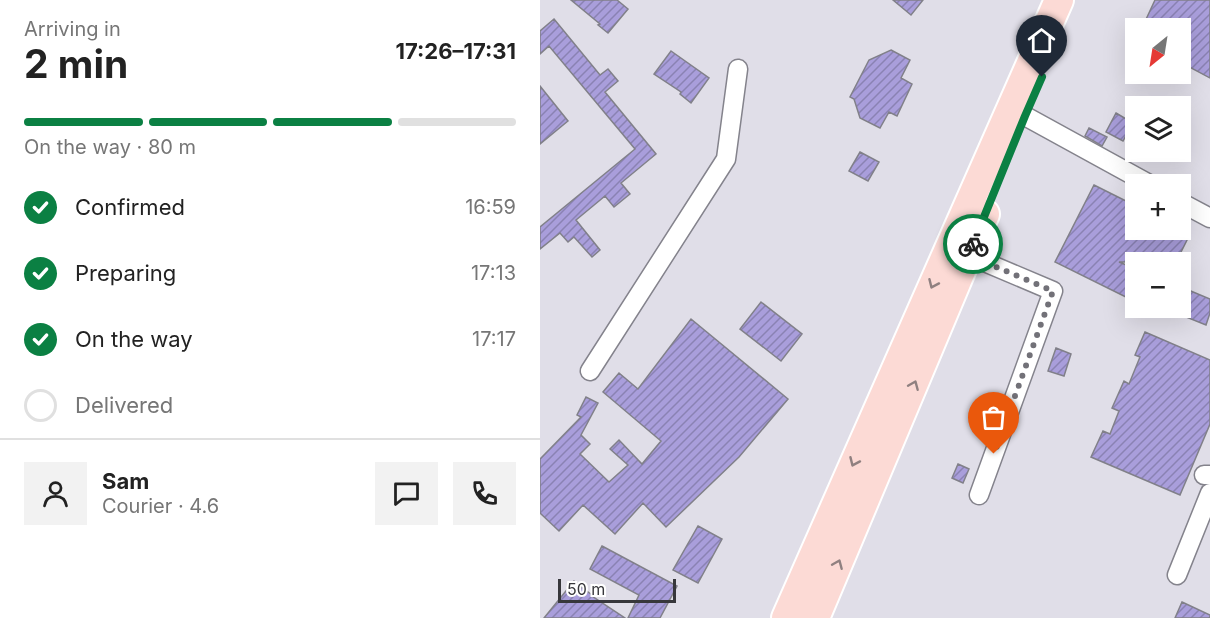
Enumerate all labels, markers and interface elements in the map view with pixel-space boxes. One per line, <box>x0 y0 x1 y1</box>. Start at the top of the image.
pin <box>1016 15 1067 77</box>
text: Arriving in <box>24 17 121 41</box>
north arrow <box>1125 18 1191 84</box>
map controls <box>1125 18 1191 318</box>
icon: home <box>1025 24 1058 57</box>
text: 17:26–17:31 <box>395 38 516 64</box>
text: 2 min <box>24 40 128 87</box>
button: layers <box>1125 96 1191 162</box>
text: On the way · 80 m <box>24 135 196 159</box>
button: + <box>1125 174 1191 240</box>
icon: check <box>24 191 57 224</box>
text: Confirmed <box>75 194 185 220</box>
text: 16:59 <box>465 195 516 219</box>
courier <box>943 214 1003 274</box>
icon: bike <box>957 228 990 261</box>
button: − <box>1125 252 1191 318</box>
icon: check <box>24 257 57 290</box>
text: Preparing <box>75 260 176 286</box>
text: 17:13 <box>471 261 516 285</box>
one-way arrow <box>929 278 941 289</box>
icon: check <box>24 323 57 356</box>
text: On the way <box>75 326 193 352</box>
text: 17:17 <box>472 327 516 351</box>
one-way arrow <box>907 380 919 391</box>
text: Delivered <box>75 392 173 418</box>
pin <box>968 392 1019 454</box>
icon: bag <box>977 401 1010 434</box>
one-way arrow <box>850 456 862 467</box>
button: person <box>24 462 87 525</box>
button: chat <box>375 462 438 525</box>
button: phone <box>453 462 516 525</box>
text: Sam <box>102 468 149 494</box>
text: Courier · 4.6 <box>102 494 219 518</box>
one-way arrow <box>831 560 843 571</box>
scale bar <box>558 576 676 604</box>
text: 50 m <box>567 579 605 599</box>

